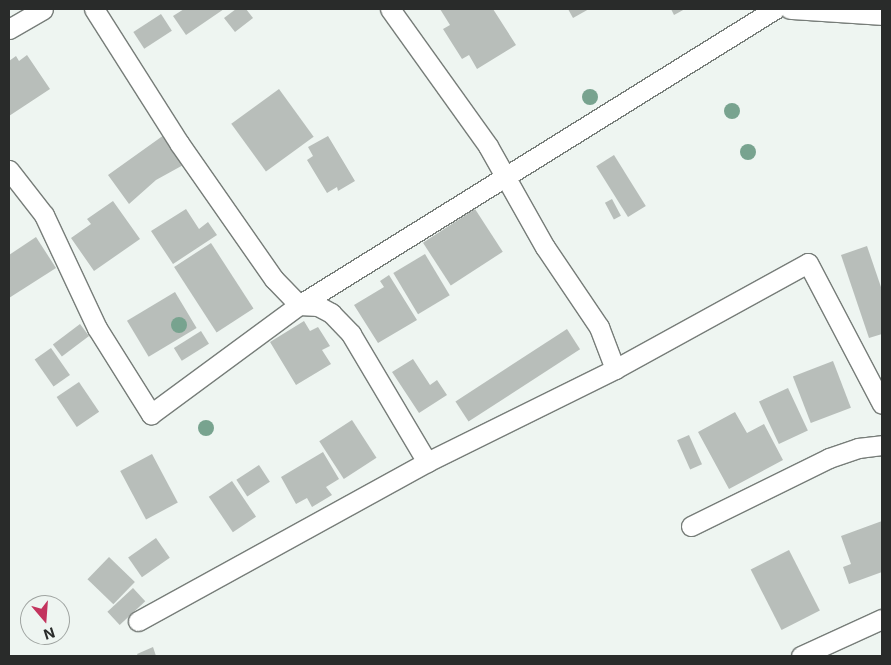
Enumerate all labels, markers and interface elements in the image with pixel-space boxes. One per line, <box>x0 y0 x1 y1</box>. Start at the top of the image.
north arrow <box>20 595 70 645</box>
text: N <box>42 624 57 644</box>

